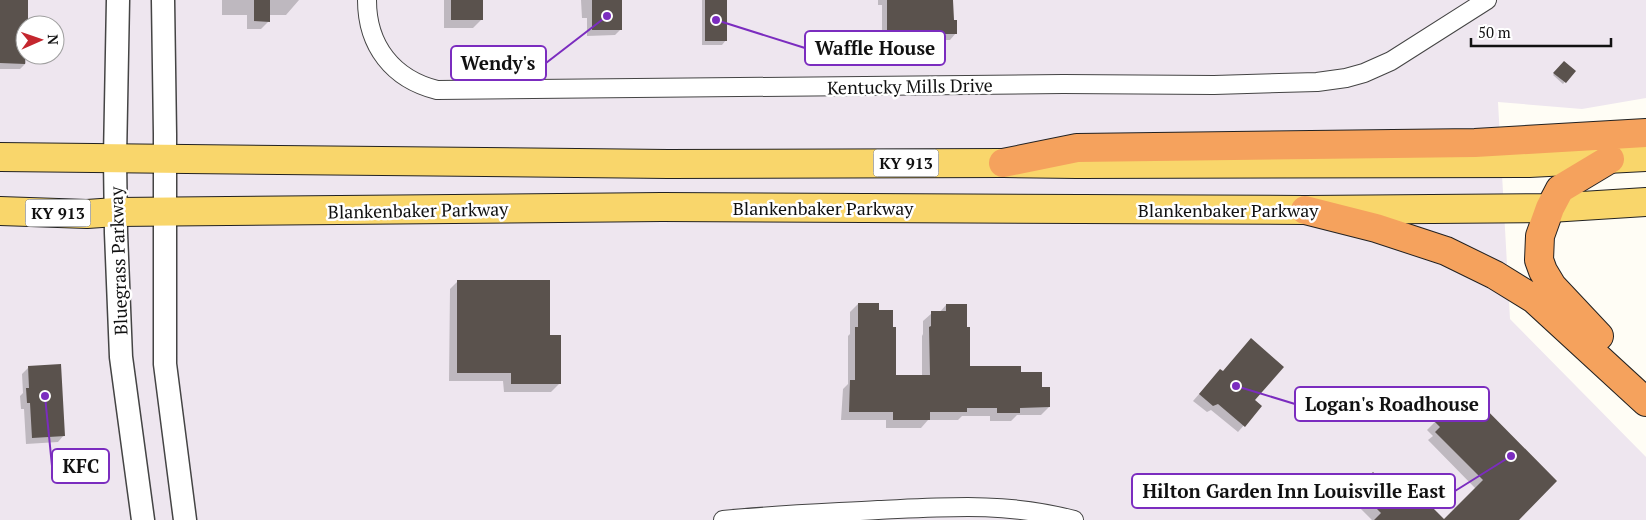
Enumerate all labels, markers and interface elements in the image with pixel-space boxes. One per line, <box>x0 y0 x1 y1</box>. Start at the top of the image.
north arrow <box>15 15 65 65</box>
scale bar <box>1471 15 1611 47</box>
text: 50 m <box>1478 22 1511 42</box>
callout: Waffle House <box>805 31 945 65</box>
text: N <box>44 34 63 46</box>
text: Waffle House <box>815 35 935 60</box>
callout: Wendy's <box>451 46 546 80</box>
text: Wendy's <box>461 50 536 75</box>
street label: Kentucky Mills Drive <box>827 73 993 99</box>
road number: KY 913 <box>874 150 938 177</box>
street label: Bluegrass Parkway <box>103 185 133 336</box>
street label: Blankenbaker Parkway <box>327 196 509 224</box>
street label: Blankenbaker Parkway <box>733 196 914 220</box>
street label: Blankenbaker Parkway <box>1138 198 1319 222</box>
road number: KY 913 <box>26 200 90 227</box>
callout: Logan's Roadhouse <box>1295 387 1489 421</box>
text: Logan's Roadhouse <box>1305 391 1479 416</box>
callout: KFC <box>52 449 109 483</box>
text: KFC <box>63 453 99 478</box>
callout: Hilton Garden Inn Louisville East <box>1132 474 1455 508</box>
text: Hilton Garden Inn Louisville East <box>1142 478 1446 503</box>

